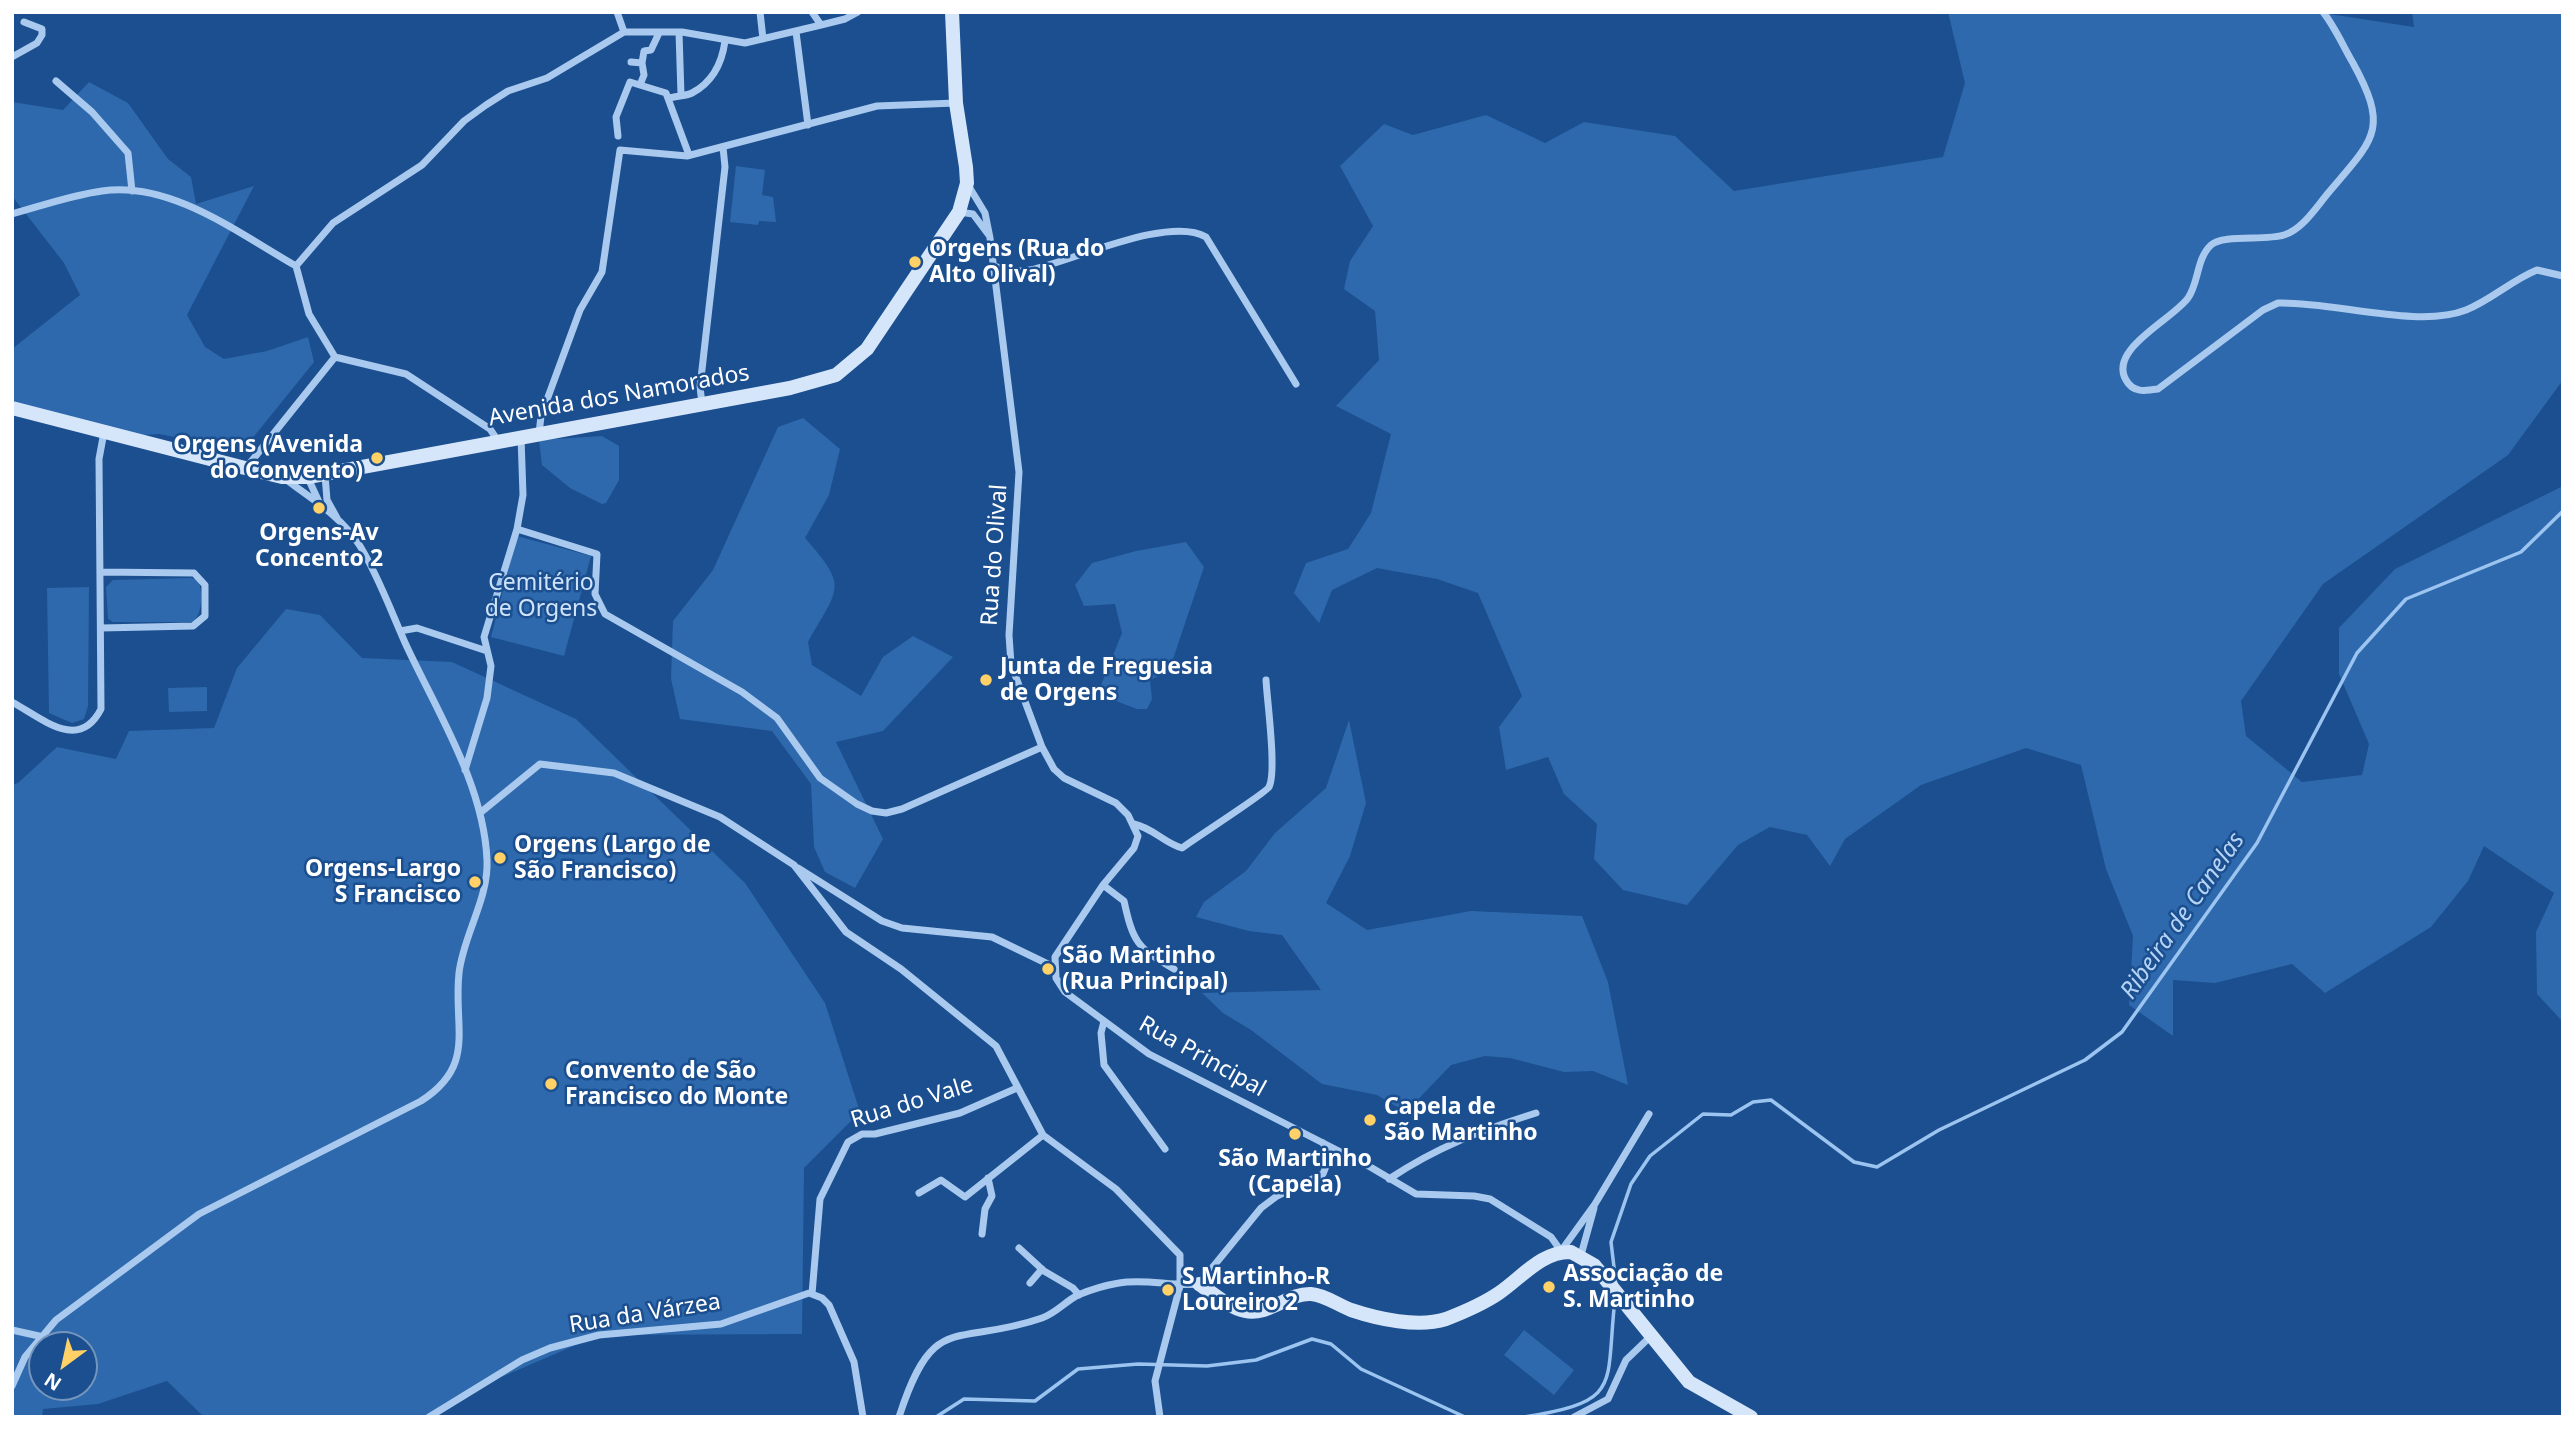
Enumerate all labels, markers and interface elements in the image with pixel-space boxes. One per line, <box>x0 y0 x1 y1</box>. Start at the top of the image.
place label: Orgens (Rua do Alto Olival) <box>929 235 1104 289</box>
marker: Orgens (Rua do Alto Olival) <box>907 254 923 270</box>
street label: Avenida dos Namorados <box>486 359 752 433</box>
place label: Orgens (Avenida do Convento) <box>173 431 363 485</box>
marker: Orgens (Avenida do Convento) <box>369 450 385 466</box>
street label: Rua do Olival <box>976 483 1014 627</box>
marker: Orgens-Av Concento 2 <box>311 500 327 516</box>
place label: Orgens-Av Concento 2 <box>255 519 383 573</box>
park label: Cemitério de Orgens <box>485 569 597 623</box>
place label: Junta de Freguesia de Orgens <box>1000 653 1213 707</box>
marker: Junta de Freguesia de Orgens <box>978 672 994 688</box>
water label: Ribeira de Canelas <box>2115 827 2251 1005</box>
place label: Orgens (Largo de São Francisco) <box>514 831 711 885</box>
marker: Orgens (Largo de São Francisco) <box>492 850 508 866</box>
place label: Orgens-Largo S Francisco <box>305 855 461 909</box>
marker: Orgens-Largo S Francisco <box>467 874 483 890</box>
place label: São Martinho (Rua Principal) <box>1062 942 1228 996</box>
marker: São Martinho (Rua Principal) <box>1040 961 1056 977</box>
street label: Rua Principal <box>1134 1011 1270 1103</box>
place label: Convento de São Francisco do Monte <box>565 1057 788 1111</box>
street label: Rua do Vale <box>847 1071 977 1135</box>
marker: Convento de São Francisco do Monte <box>543 1076 559 1092</box>
place label: Capela de São Martinho <box>1384 1093 1538 1147</box>
marker: Capela de São Martinho <box>1362 1112 1378 1128</box>
marker: São Martinho (Capela) <box>1287 1126 1303 1142</box>
place label: São Martinho (Capela) <box>1218 1145 1372 1199</box>
place label: Associação de S. Martinho <box>1563 1260 1723 1314</box>
place label: S Martinho-R Loureiro 2 <box>1182 1263 1330 1317</box>
marker: Associação de S. Martinho <box>1541 1279 1557 1295</box>
marker: S Martinho-R Loureiro 2 <box>1160 1282 1176 1298</box>
street label: Rua da Várzea <box>567 1288 723 1340</box>
north arrow <box>28 1331 98 1401</box>
text: N <box>39 1367 66 1397</box>

